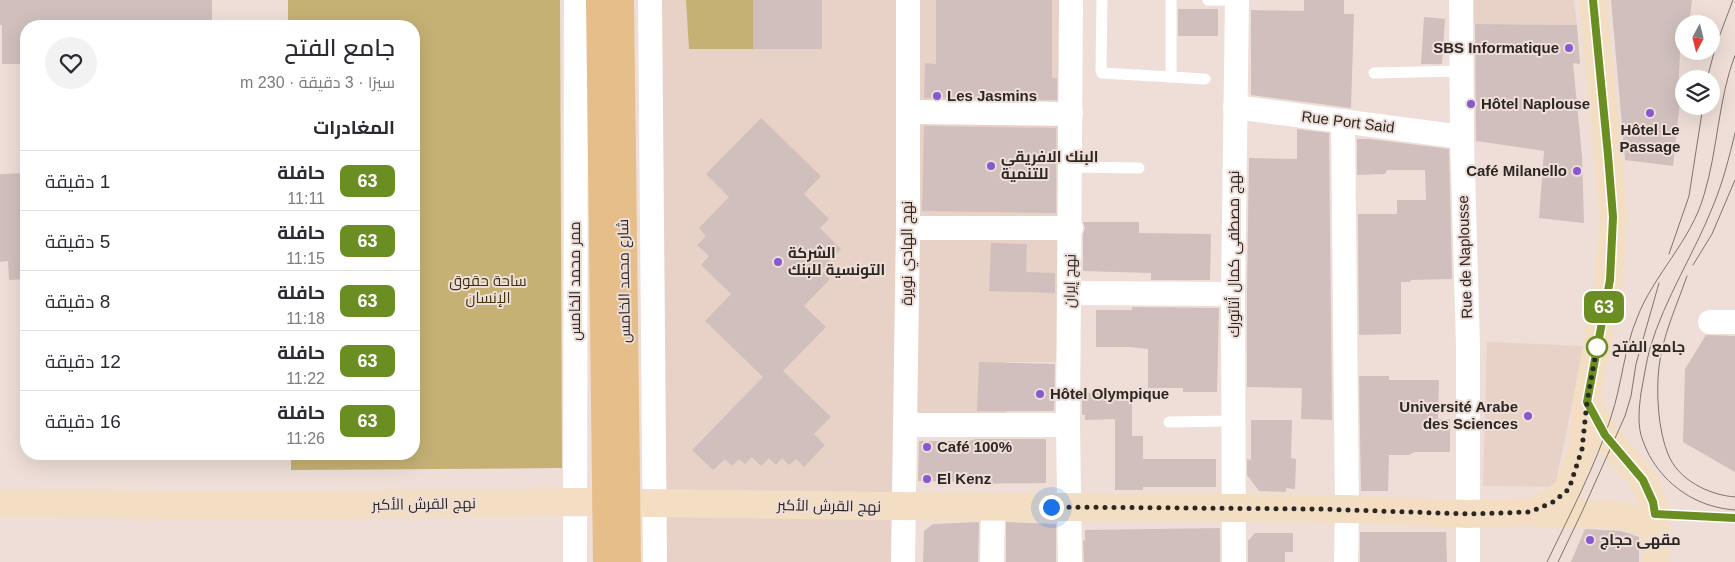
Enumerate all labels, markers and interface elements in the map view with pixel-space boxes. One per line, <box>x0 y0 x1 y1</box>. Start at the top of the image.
north arrow <box>1675 15 1720 60</box>
map controls <box>1675 15 1720 115</box>
text: جامع الفتح <box>284 34 395 61</box>
button: heart <box>45 37 97 89</box>
place label: SBS Informatique <box>1433 39 1559 56</box>
marker: SBS Informatique <box>1563 42 1575 54</box>
button: layers <box>1675 70 1720 115</box>
text: سيرًا · 3 دقيقة · 230 m <box>240 74 395 91</box>
place label: Les Jasmins <box>947 87 1037 104</box>
marker: Les Jasmins <box>931 90 943 102</box>
place label: Hôtel Naplouse <box>1481 95 1590 112</box>
marker: Hôtel Naplouse <box>1465 98 1477 110</box>
street label: Rue Port Said <box>1301 107 1395 136</box>
marker: Hôtel Le Passage <box>1644 107 1656 119</box>
text: المغادرات <box>313 117 395 138</box>
place label: Hôtel Le Passage <box>1620 121 1680 155</box>
place label: البنك الافريقي للتنمية <box>1001 148 1099 182</box>
marker: البنك الافريقي للتنمية <box>985 160 997 172</box>
text: حافلة <box>277 162 325 183</box>
place label: Café Milanello <box>1466 162 1567 179</box>
marker: Café Milanello <box>1571 165 1583 177</box>
street label: نهج مصطفى كمال أتاتورك <box>1224 170 1245 338</box>
text: 1 دقيقة <box>45 171 110 192</box>
text: 63 <box>357 171 378 191</box>
text: 11:11 <box>287 190 325 207</box>
street label: Rue de Naplousse <box>1454 195 1475 319</box>
street label: نهج الهادي نويرة <box>898 201 919 305</box>
street label: شارع محمد الخامس <box>614 219 636 343</box>
street label: ممر محمد الخامس <box>566 221 585 341</box>
text: حافلة <box>277 222 325 243</box>
text: 5 دقيقة <box>45 231 110 252</box>
text: 63 <box>357 231 378 251</box>
place label: الشركة التونسية للبنك <box>788 244 885 279</box>
text: 11:15 <box>286 250 325 267</box>
street label: نهج إيران <box>1061 254 1081 308</box>
marker: الشركة التونسية للبنك <box>772 256 784 268</box>
park label: ساحة حقوق الإنسان <box>449 272 527 308</box>
text: حافلة <box>277 282 325 303</box>
text: 8 دقيقة <box>45 291 110 312</box>
text: 63 <box>357 291 378 311</box>
line badge: 63 <box>1582 291 1626 323</box>
text: 63 <box>1594 297 1614 317</box>
text: 11:18 <box>286 310 325 327</box>
marker: جامع الفتح <box>1586 336 1608 358</box>
place label: جامع الفتح <box>1612 338 1685 357</box>
text: حافلة <box>277 342 325 363</box>
text: 12 دقيقة <box>45 351 121 372</box>
text: 63 <box>357 351 378 371</box>
text: 11:22 <box>286 370 325 387</box>
place label: Hôtel Olympique <box>1050 385 1169 402</box>
marker: Hôtel Olympique <box>1034 388 1046 400</box>
place label: Université Arabe des Sciences <box>1399 398 1518 432</box>
text: حافلة <box>277 402 325 423</box>
marker: Université Arabe des Sciences <box>1522 410 1534 422</box>
text: 16 دقيقة <box>45 411 121 432</box>
text: 63 <box>357 411 378 431</box>
text: 11:26 <box>286 430 325 447</box>
place label: Café 100% <box>937 438 1012 455</box>
marker: Café 100% <box>921 441 933 453</box>
place label: El Kenz <box>937 470 991 487</box>
marker: El Kenz <box>921 473 933 485</box>
street label: نهج القرش الأكبر <box>371 494 476 516</box>
your location <box>1039 495 1064 520</box>
street label: نهج القرش الأكبر <box>776 496 881 518</box>
place label: مقهى حجاج <box>1600 531 1681 550</box>
marker: مقهى حجاج <box>1584 534 1596 546</box>

